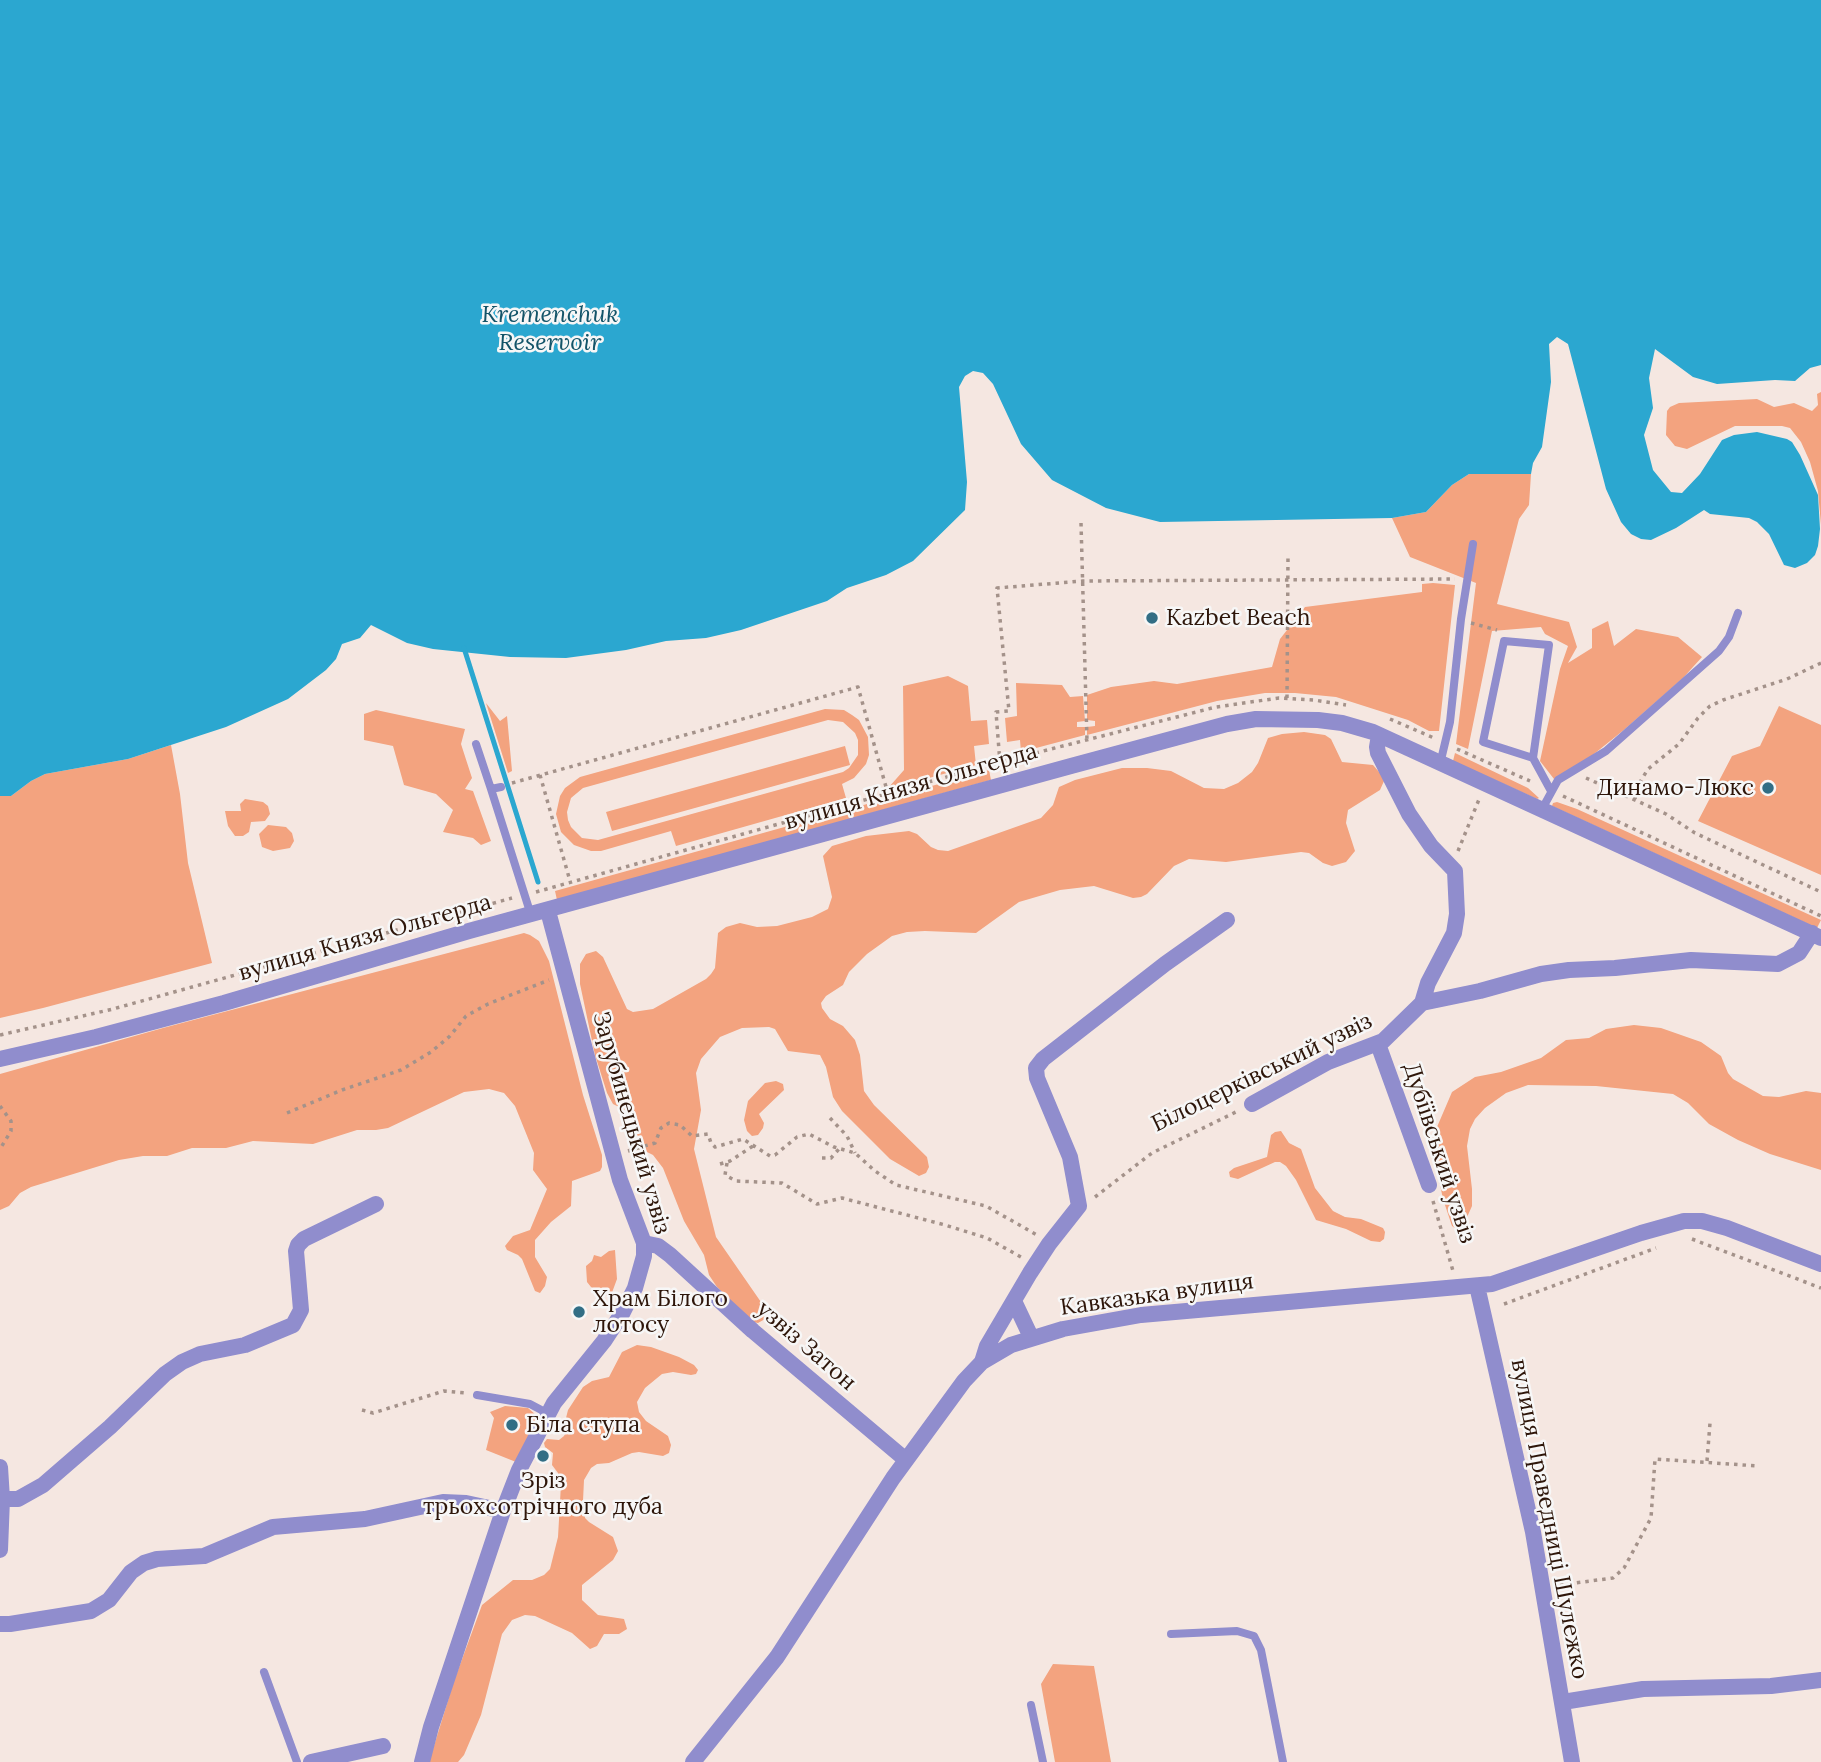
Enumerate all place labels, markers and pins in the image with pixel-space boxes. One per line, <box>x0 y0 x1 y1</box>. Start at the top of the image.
place label: Kazbet Beach <box>1166 604 1311 632</box>
marker: Kazbet Beach <box>1144 610 1160 626</box>
place label: Динамо-Люкс <box>1597 774 1754 802</box>
marker: Динамо-Люкс <box>1760 780 1776 796</box>
place label: Храм Білого лотосу <box>593 1285 728 1339</box>
marker: Храм Білого лотосу <box>571 1304 587 1320</box>
place label: Біла ступа <box>526 1411 640 1439</box>
marker: Біла ступа <box>504 1417 520 1433</box>
marker: Зріз трьохсотрічного дуба <box>535 1448 551 1464</box>
place label: Зріз трьохсотрічного дуба <box>423 1467 663 1521</box>

